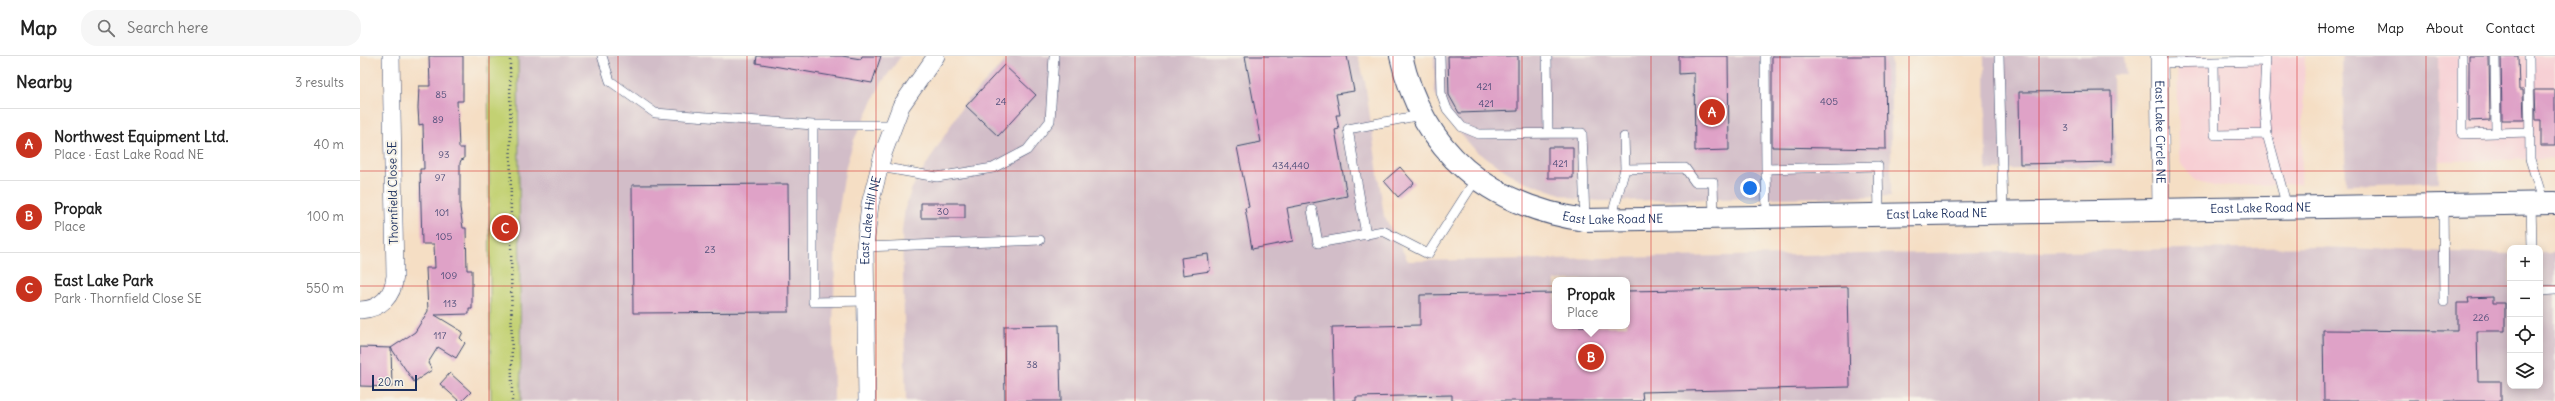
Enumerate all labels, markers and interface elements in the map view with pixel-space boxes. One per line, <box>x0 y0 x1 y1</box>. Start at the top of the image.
search box <box>81 10 361 46</box>
text: Map <box>20 16 57 40</box>
icon: search <box>95 17 117 39</box>
text: Search here <box>127 18 208 37</box>
text: Home <box>2317 19 2355 37</box>
text: Map <box>2377 19 2404 37</box>
text: About <box>2426 19 2464 37</box>
text: Contact <box>2486 19 2535 37</box>
text: Nearby <box>16 71 72 93</box>
text: 3 results <box>295 74 344 91</box>
house number: 421 <box>1476 80 1492 93</box>
street label: East Lake Circle NE <box>2152 80 2169 184</box>
house number: 85 <box>435 88 447 101</box>
house number: 24 <box>995 95 1007 108</box>
house number: 405 <box>1820 95 1838 108</box>
house number: 421 <box>1478 97 1494 110</box>
pin: A <box>1699 97 1725 127</box>
house number: 89 <box>432 113 444 126</box>
house number: 3 <box>2062 121 2068 134</box>
text: Northwest Equipment Ltd. <box>54 127 228 146</box>
text: A <box>25 136 33 153</box>
text: 40 m <box>313 136 344 153</box>
street label: Thornfield Close SE <box>384 141 401 245</box>
text: Place · East Lake Road NE <box>54 146 204 163</box>
house number: 93 <box>438 148 450 161</box>
house number: 421 <box>1552 157 1568 170</box>
house number: 434,440 <box>1272 159 1310 172</box>
house number: 97 <box>435 171 445 184</box>
street label: East Lake Hill NE <box>857 174 884 265</box>
your location <box>1740 178 1760 198</box>
text: Propak <box>54 199 102 218</box>
street label: East Lake Road NE <box>2210 199 2311 216</box>
house number: 30 <box>937 205 949 218</box>
street label: East Lake Road NE <box>1886 205 1987 222</box>
house number: 101 <box>435 206 449 219</box>
text: B <box>25 208 33 225</box>
text: 100 m <box>307 208 344 225</box>
street label: East Lake Road NE <box>1561 208 1663 227</box>
pin: C <box>492 213 518 243</box>
text: Place <box>54 218 85 235</box>
house number: 105 <box>436 230 452 243</box>
house number: 23 <box>704 243 716 256</box>
map controls <box>2507 245 2543 389</box>
button: + <box>2507 245 2543 281</box>
house number: 109 <box>441 269 457 282</box>
text: East Lake Park <box>54 271 153 290</box>
popup <box>1552 277 1630 329</box>
text: C <box>25 280 33 297</box>
text: 550 m <box>306 280 344 297</box>
button: − <box>2507 281 2543 317</box>
text: Propak <box>1567 285 1615 304</box>
text: Park · Thornfield Close SE <box>54 290 202 307</box>
house number: 113 <box>443 297 457 310</box>
text: Place <box>1567 304 1598 321</box>
house number: 226 <box>2473 311 2490 324</box>
button: locate <box>2507 317 2543 353</box>
house number: 117 <box>434 329 447 342</box>
pin: B <box>1578 342 1604 372</box>
button: layers <box>2507 353 2543 389</box>
house number: 38 <box>1026 358 1038 371</box>
scale bar <box>372 373 417 392</box>
text: 20 m <box>378 375 404 389</box>

